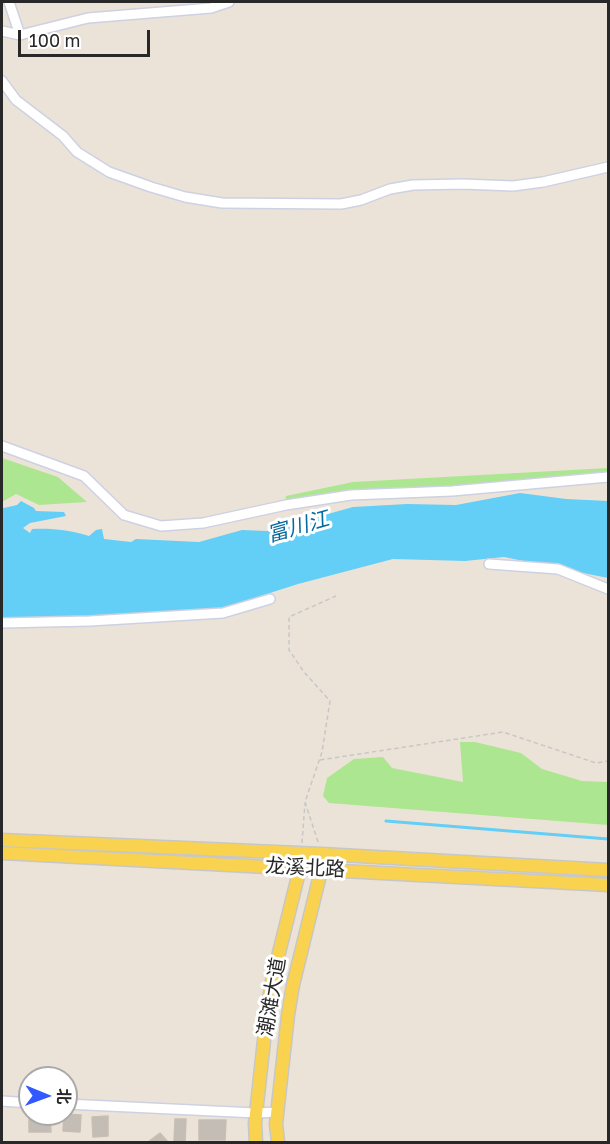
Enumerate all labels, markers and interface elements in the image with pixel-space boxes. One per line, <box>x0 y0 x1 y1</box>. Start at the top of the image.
scale bar <box>21 18 153 56</box>
text: 100 m <box>29 29 80 51</box>
water label: 富川江 <box>264 506 332 548</box>
street label: 龙溪北路 <box>264 854 346 882</box>
street label: 潮滩大道 <box>253 956 291 1038</box>
north arrow <box>18 1066 78 1126</box>
text: 北 <box>54 1088 74 1104</box>

